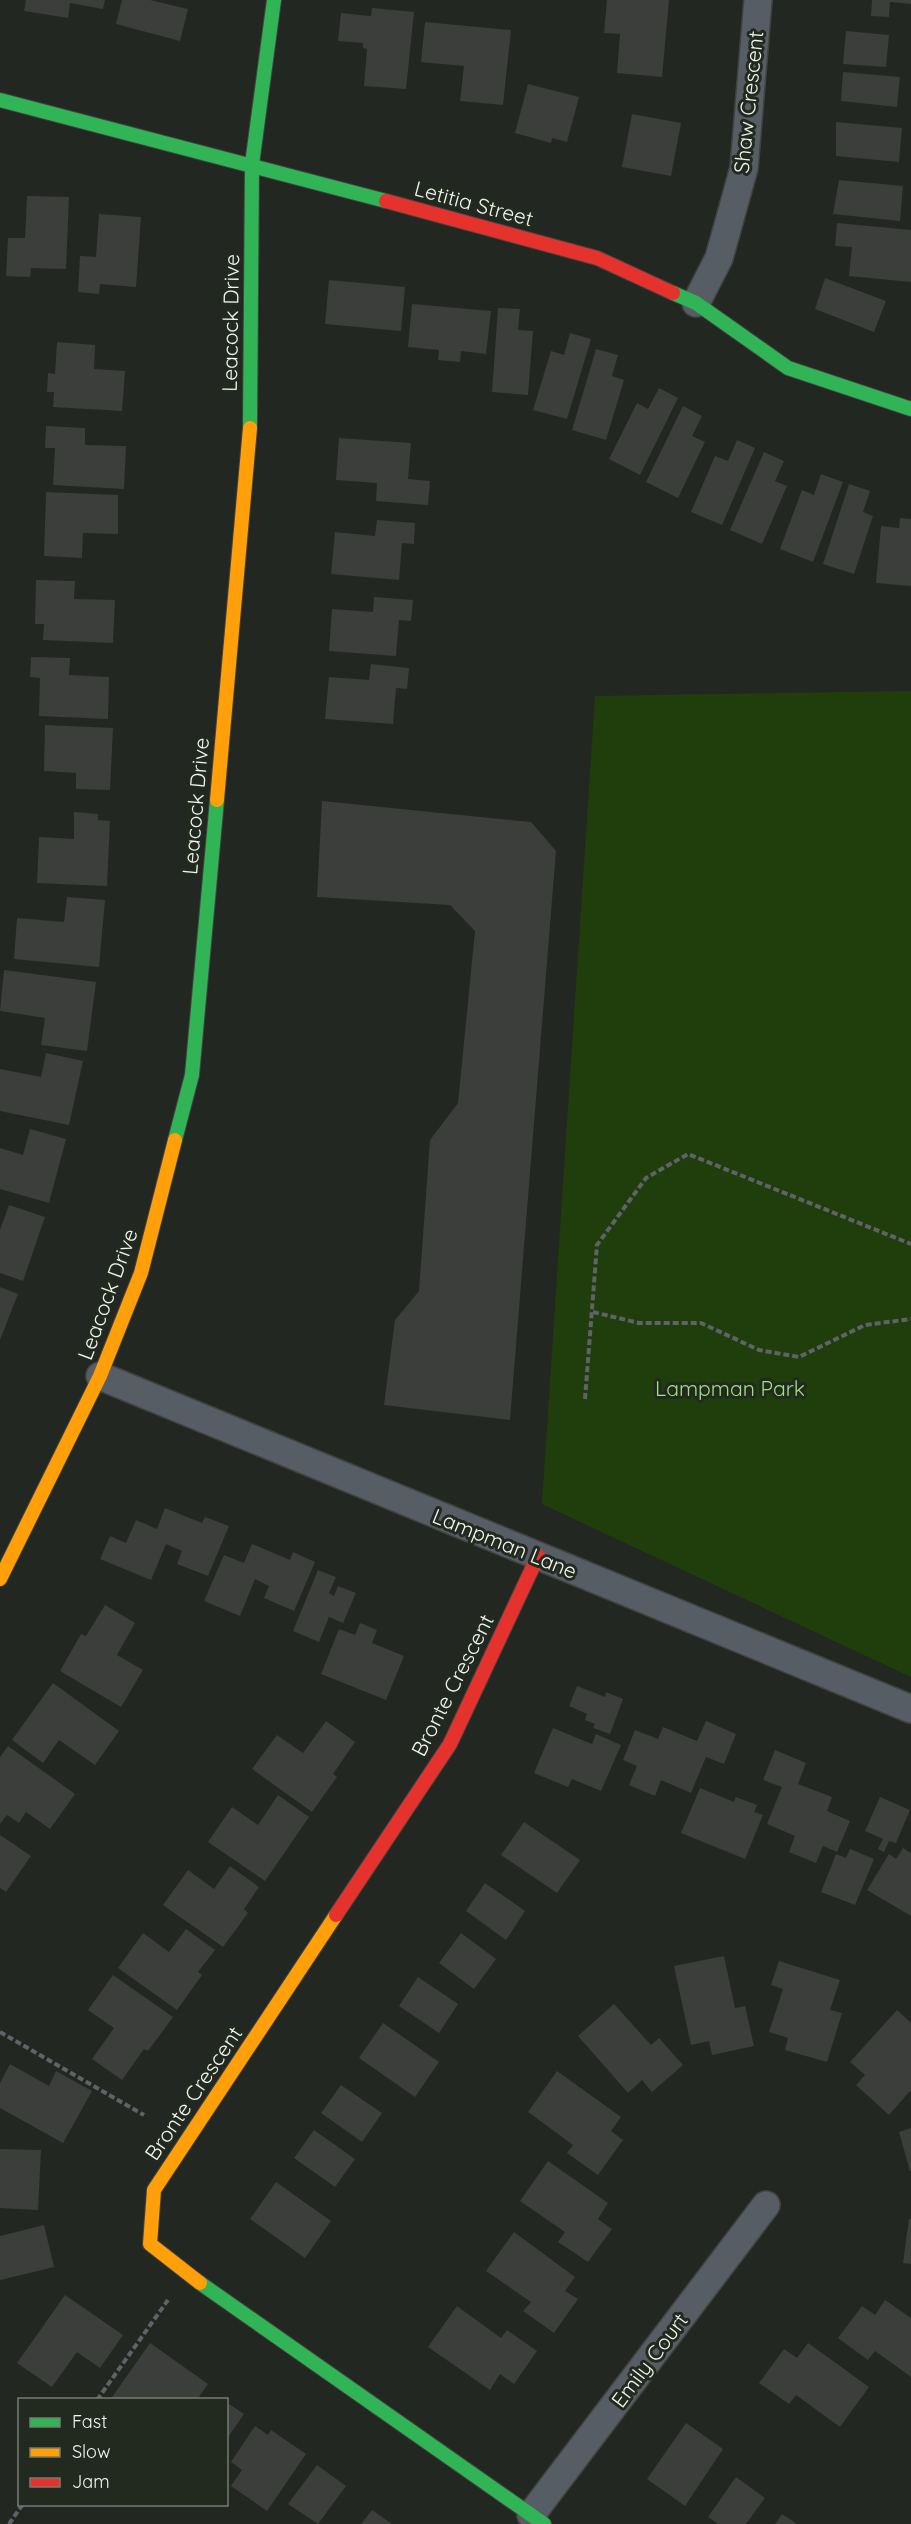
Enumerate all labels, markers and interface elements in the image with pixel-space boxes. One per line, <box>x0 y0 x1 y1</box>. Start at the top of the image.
street label: Shaw Crescent <box>728 30 768 174</box>
street label: Letitia Street <box>412 175 536 231</box>
street label: Leacock Drive <box>216 254 244 392</box>
street label: Leacock Drive <box>176 736 214 876</box>
street label: Leacock Drive <box>71 1225 143 1363</box>
park label: Lampman Park <box>655 1375 805 1401</box>
street label: Lampman Lane <box>429 1502 581 1584</box>
street label: Bronte Crescent <box>405 1610 499 1760</box>
street label: Bronte Crescent <box>139 2021 247 2165</box>
street label: Emily Court <box>605 2308 693 2412</box>
legend <box>18 2398 228 2506</box>
text: Fast <box>72 2410 107 2433</box>
text: Slow <box>72 2440 110 2463</box>
text: Jam <box>72 2470 110 2493</box>

